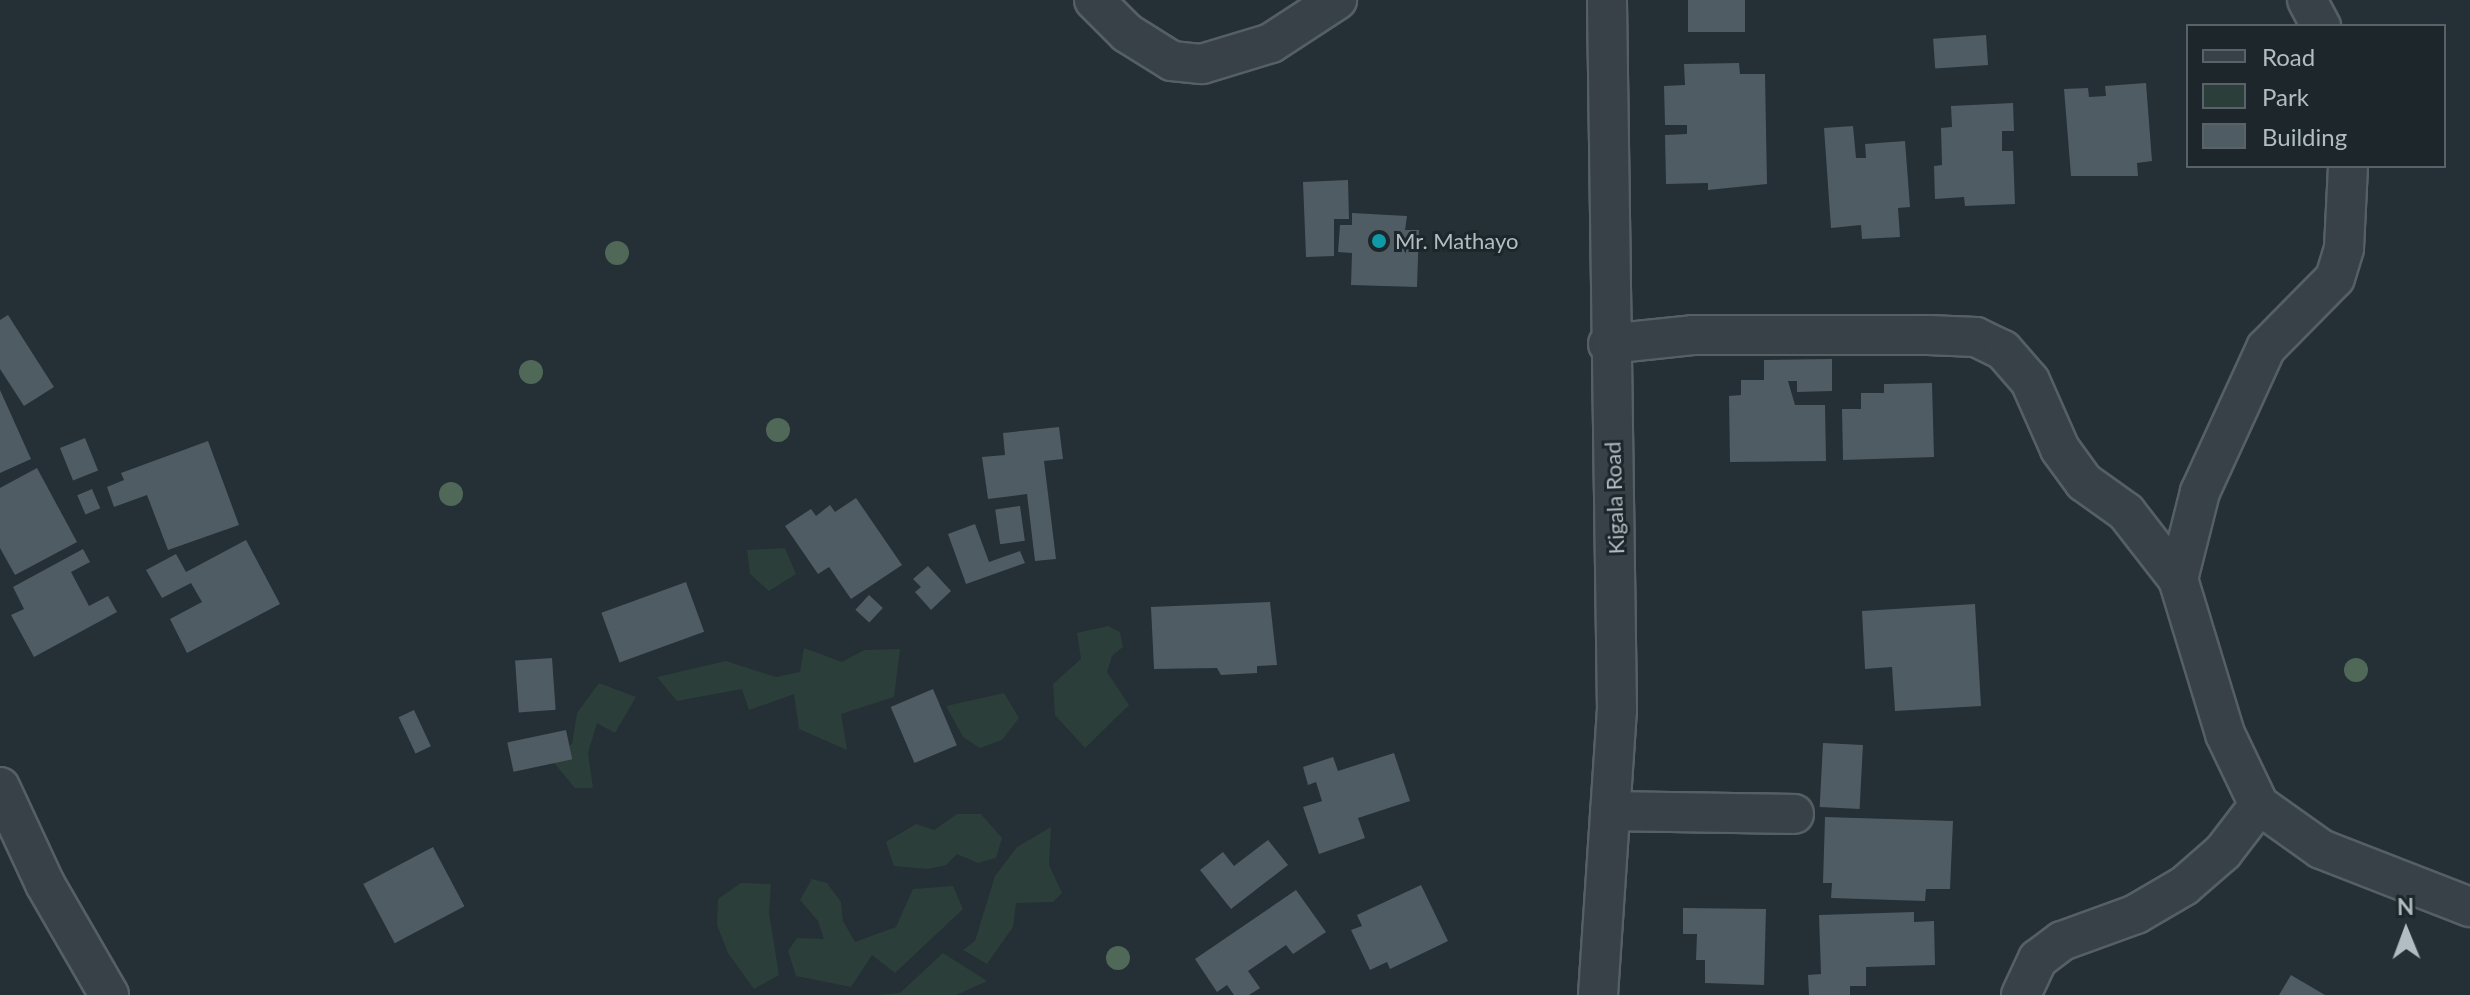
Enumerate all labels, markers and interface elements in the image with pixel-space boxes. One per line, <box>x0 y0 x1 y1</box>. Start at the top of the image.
legend <box>2186 24 2446 168</box>
text: Road <box>2262 42 2315 71</box>
text: Park <box>2262 82 2309 111</box>
text: Building <box>2262 122 2347 151</box>
place label: Mr. Mathayo <box>1395 228 1518 254</box>
marker: Mr. Mathayo <box>1370 232 1388 250</box>
street label: Kigala Road <box>1599 441 1629 555</box>
north arrow <box>2366 891 2446 971</box>
text: N <box>2397 893 2414 920</box>

